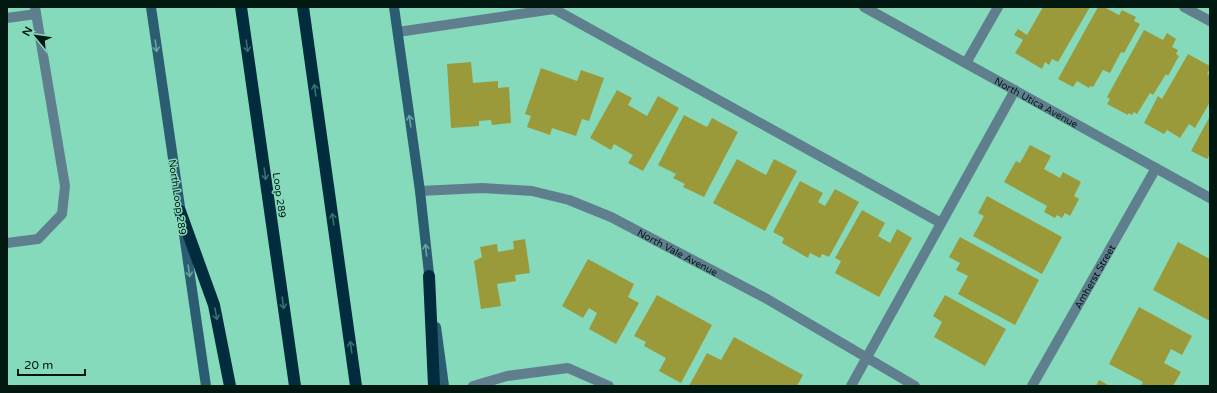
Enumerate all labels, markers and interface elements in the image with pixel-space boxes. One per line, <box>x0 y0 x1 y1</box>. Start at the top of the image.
north arrow <box>16 16 56 56</box>
text: N <box>20 24 36 38</box>
one-way arrow <box>152 39 160 52</box>
one-way arrow <box>243 39 251 52</box>
street label: North Utica Avenue <box>992 75 1080 131</box>
one-way arrow <box>311 84 319 97</box>
one-way arrow <box>406 115 414 128</box>
street label: North Loop 289 <box>166 159 188 236</box>
one-way arrow <box>261 167 269 180</box>
street label: Loop 289 <box>270 172 288 219</box>
one-way arrow <box>329 213 337 226</box>
street label: North Vale Avenue <box>635 227 720 279</box>
street label: Amherst Street <box>1072 243 1118 311</box>
one-way arrow <box>422 244 430 257</box>
one-way arrow <box>186 264 194 277</box>
one-way arrow <box>279 296 287 309</box>
one-way arrow <box>212 307 220 320</box>
one-way arrow <box>347 341 355 354</box>
scale bar <box>18 351 85 377</box>
text: 20 m <box>24 358 53 372</box>

